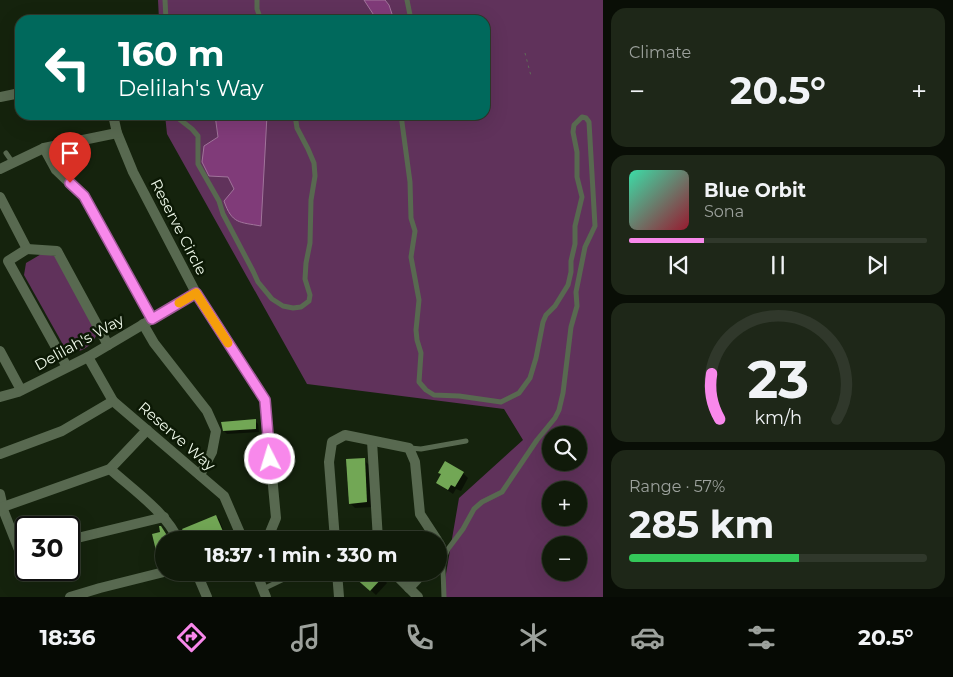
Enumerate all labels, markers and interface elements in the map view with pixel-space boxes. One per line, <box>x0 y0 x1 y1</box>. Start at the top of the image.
text: 160 m <box>118 32 224 75</box>
icon: left <box>35 35 100 100</box>
text: Climate <box>629 43 691 62</box>
text: 20.5° <box>730 67 826 114</box>
text: − <box>629 74 645 108</box>
text: + <box>911 74 927 108</box>
text: Delilah's Way <box>118 75 264 102</box>
pin <box>49 132 91 183</box>
icon: arrive <box>56 139 84 167</box>
street label: Reserve Circle <box>147 176 211 278</box>
text: Blue Orbit <box>704 179 806 202</box>
text: Sona <box>704 202 744 221</box>
icon: previous <box>665 251 693 279</box>
icon: pause <box>764 251 792 279</box>
icon: next <box>863 251 891 279</box>
street label: Delilah's Way <box>31 309 128 374</box>
text: 23 <box>747 348 809 411</box>
street label: Reserve Way <box>135 397 220 475</box>
text: km/h <box>754 407 802 428</box>
map controls <box>542 426 587 581</box>
button: search <box>542 426 587 471</box>
position arrow <box>243 432 295 484</box>
text: Range · 57% <box>629 477 725 496</box>
button: + <box>542 481 587 526</box>
text: 285 km <box>629 501 774 548</box>
speed limit sign: 30 <box>15 516 80 581</box>
button: − <box>542 536 587 581</box>
text: 18:37 · 1 min · 330 m <box>204 544 398 567</box>
icon: directions <box>174 620 209 655</box>
icon: music <box>288 620 323 655</box>
icon: phone <box>402 620 437 655</box>
icon: climate <box>516 620 551 655</box>
icon: car <box>630 620 665 655</box>
icon: filters <box>744 620 779 655</box>
text: 18:36 <box>39 624 95 651</box>
text: 20.5° <box>858 624 914 651</box>

